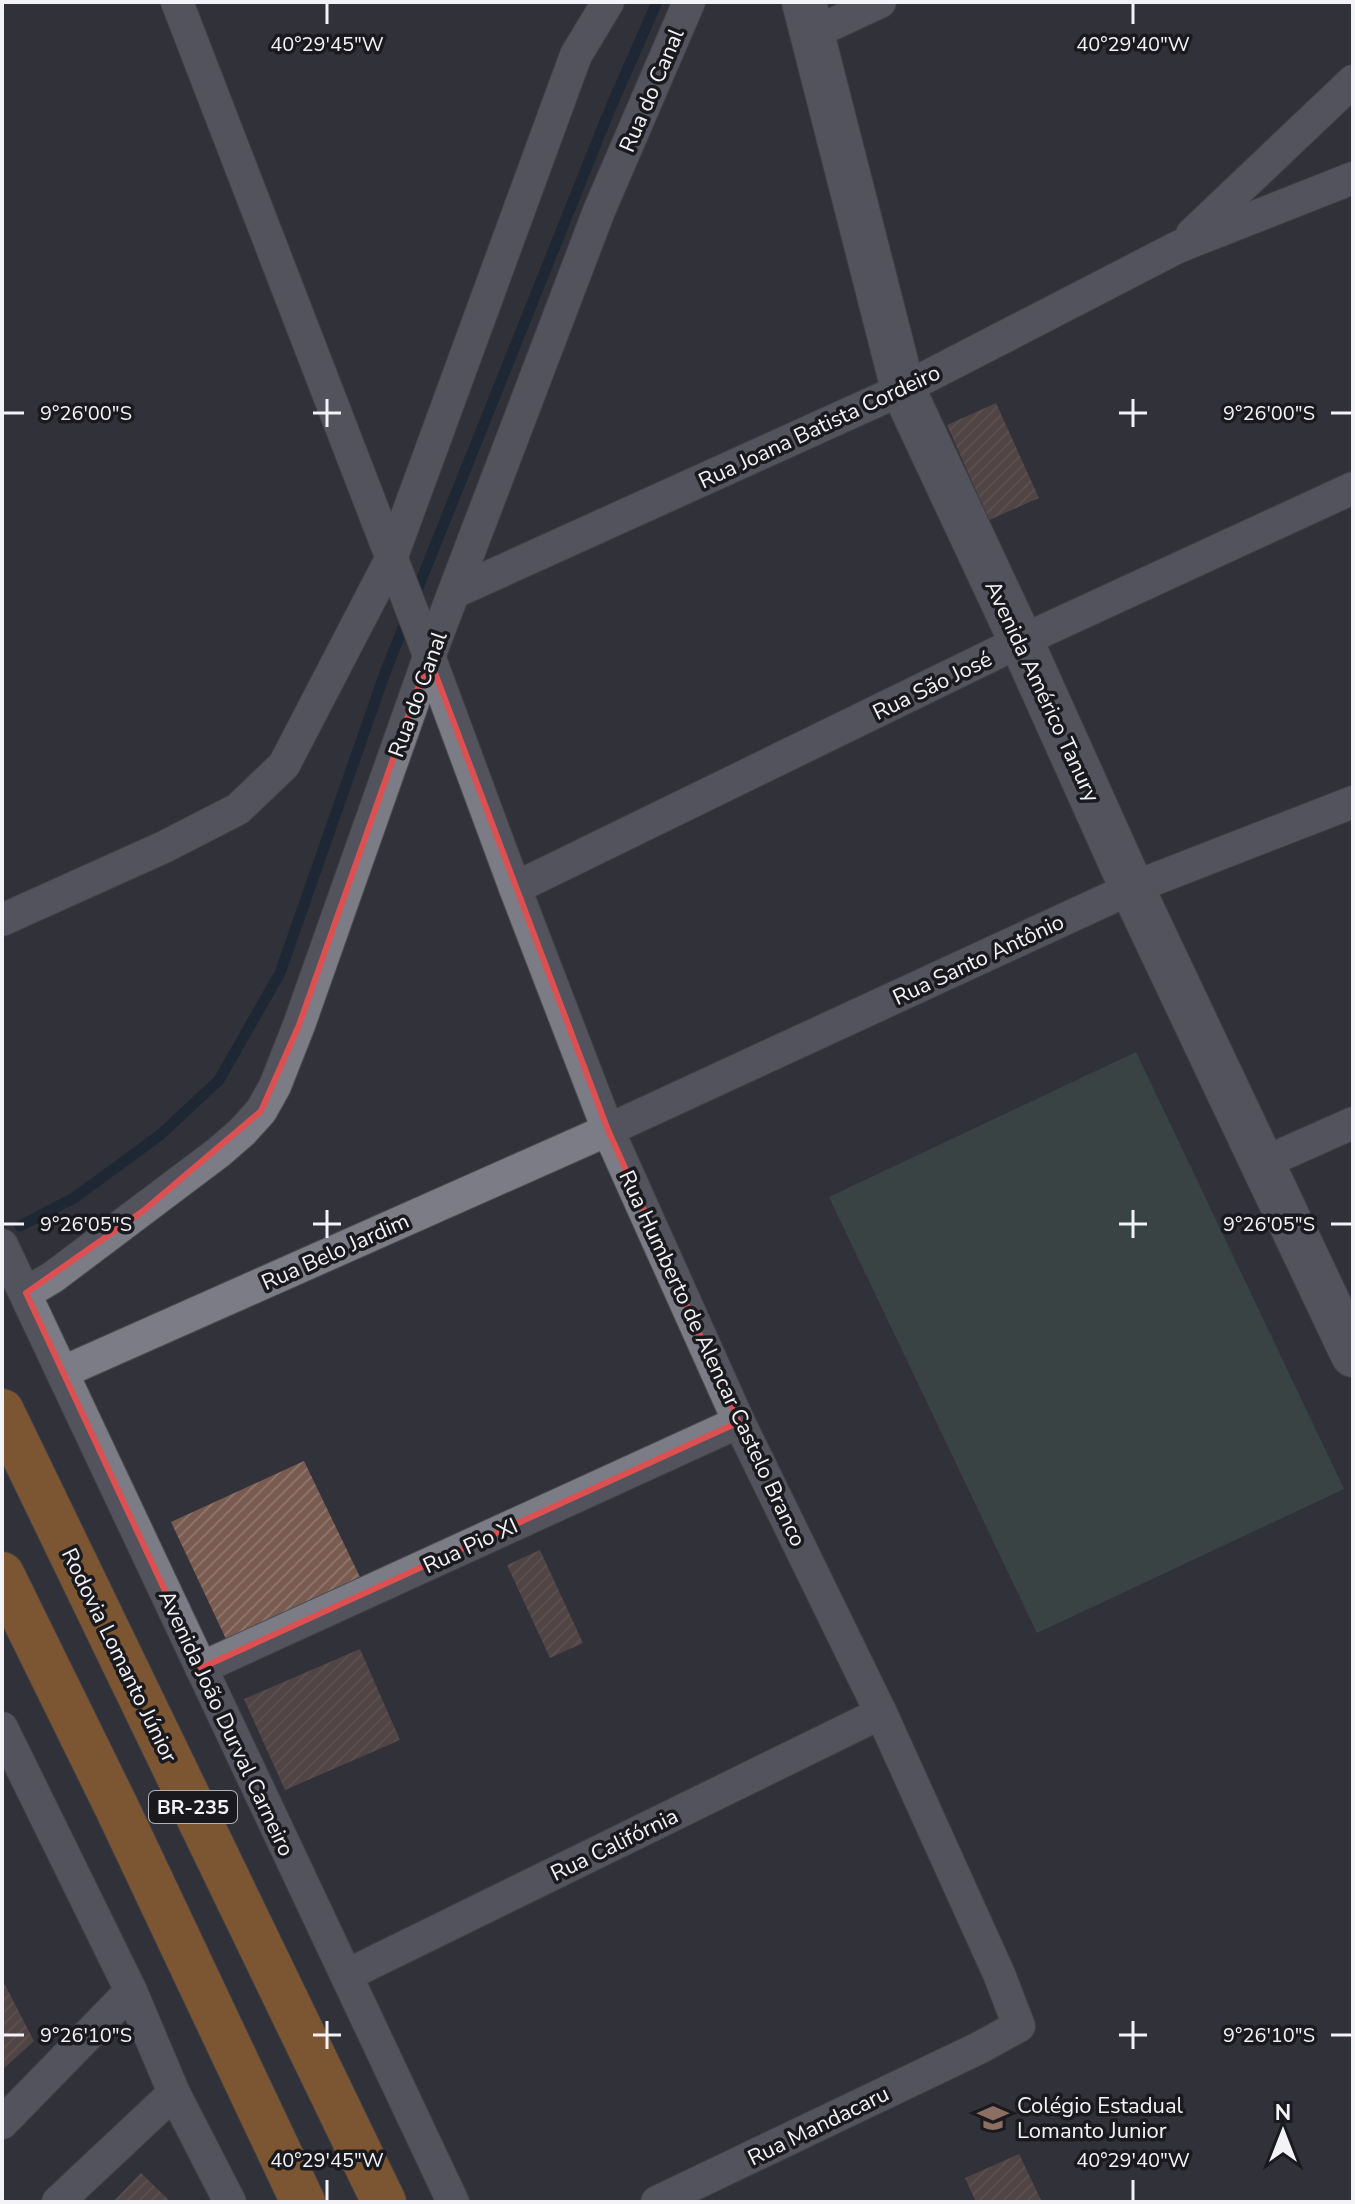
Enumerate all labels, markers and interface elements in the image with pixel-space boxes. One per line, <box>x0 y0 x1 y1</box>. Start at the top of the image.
street label: Rua do Canal <box>612 23 692 157</box>
text: 40°29'45"W <box>270 31 384 58</box>
text: 40°29'40"W <box>1076 31 1190 58</box>
street label: Rua Joana Batista Cordeiro <box>694 358 945 496</box>
text: 9°26'00"S <box>40 400 132 427</box>
text: 9°26'00"S <box>1223 400 1315 427</box>
street label: Avenida Américo Tanury <box>977 576 1107 808</box>
street label: Rua do Canal <box>381 627 455 761</box>
street label: Rua São José <box>868 644 997 728</box>
street label: Rua Santo Antônio <box>888 907 1069 1013</box>
street label: Rua Humberto de Alencar Castelo Branco <box>611 1165 813 1551</box>
street label: Rua Belo Jardim <box>257 1206 414 1298</box>
text: 9°26'05"S <box>40 1211 132 1238</box>
text: 9°26'05"S <box>1223 1211 1315 1238</box>
street label: Rua Pio XI <box>418 1511 523 1581</box>
street label: Rodovia Lomanto Júnior <box>54 1543 184 1768</box>
street label: Avenida João Durval Carneiro <box>151 1585 301 1861</box>
road number: BR-235 <box>149 1791 237 1823</box>
street label: Rua Califórnia <box>546 1801 683 1889</box>
text: 9°26'10"S <box>40 2022 132 2049</box>
text: 9°26'10"S <box>1223 2022 1315 2049</box>
street label: Rua Mandacaru <box>743 2079 894 2173</box>
place label: Colégio Estadual Lomanto Junior <box>1017 2091 1184 2146</box>
north arrow <box>1243 2092 1323 2172</box>
text: N <box>1275 2098 1291 2128</box>
school or university icon: Colégio Estadual Lomanto Junior <box>976 2101 1010 2135</box>
text: 40°29'45"W <box>270 2147 384 2174</box>
text: 40°29'40"W <box>1076 2147 1190 2174</box>

